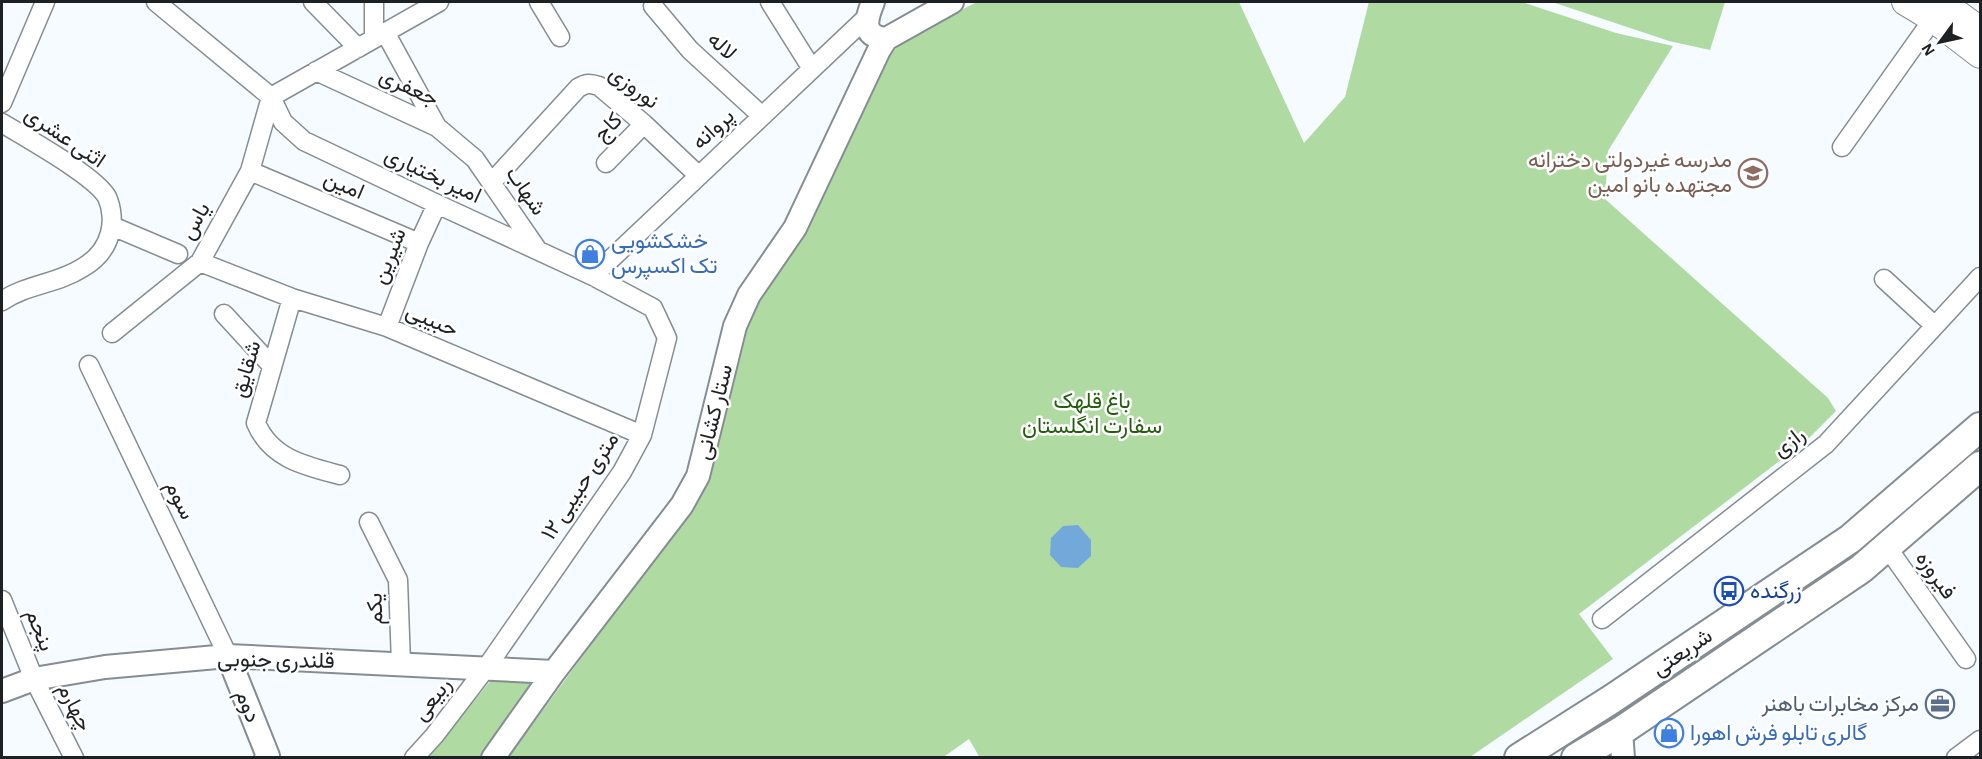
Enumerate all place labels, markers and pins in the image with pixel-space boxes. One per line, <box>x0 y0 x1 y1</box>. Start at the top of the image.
place label: مدرسه غیردولتی دخترانه مجتهده بانو امین <box>1528 149 1732 198</box>
school or university icon: مدرسه غیردولتی دخترانه مجتهده بانو امین <box>1737 157 1769 189</box>
place label: خشکشویی تک اکسپرس <box>611 230 718 280</box>
shop icon: خشکشویی تک اکسپرس <box>574 238 606 270</box>
bus stop icon: زرگنده <box>1713 575 1745 607</box>
place label: زرگنده <box>1750 580 1802 604</box>
office icon: مرکز مخابرات باهنر <box>1924 688 1956 720</box>
place label: مرکز مخابرات باهنر <box>1761 693 1919 717</box>
shop icon: گالری تابلو فرش اهورا <box>1653 717 1685 749</box>
place label: گالری تابلو فرش اهورا <box>1690 722 1867 746</box>

